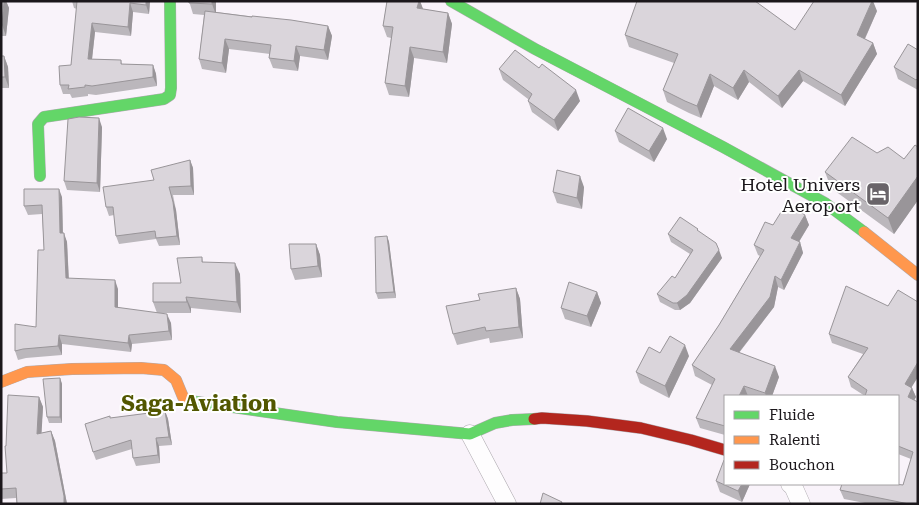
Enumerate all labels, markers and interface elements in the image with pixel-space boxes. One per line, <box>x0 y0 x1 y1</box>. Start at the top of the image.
place label: Hotel Univers Aeroport <box>740 174 860 216</box>
hotel icon: Hotel Univers Aeroport <box>865 181 891 207</box>
district label: Saga-Aviation <box>121 391 277 416</box>
legend <box>724 395 899 485</box>
text: Fluide <box>769 406 815 424</box>
text: Ralenti <box>769 431 821 449</box>
text: Bouchon <box>769 456 835 474</box>

